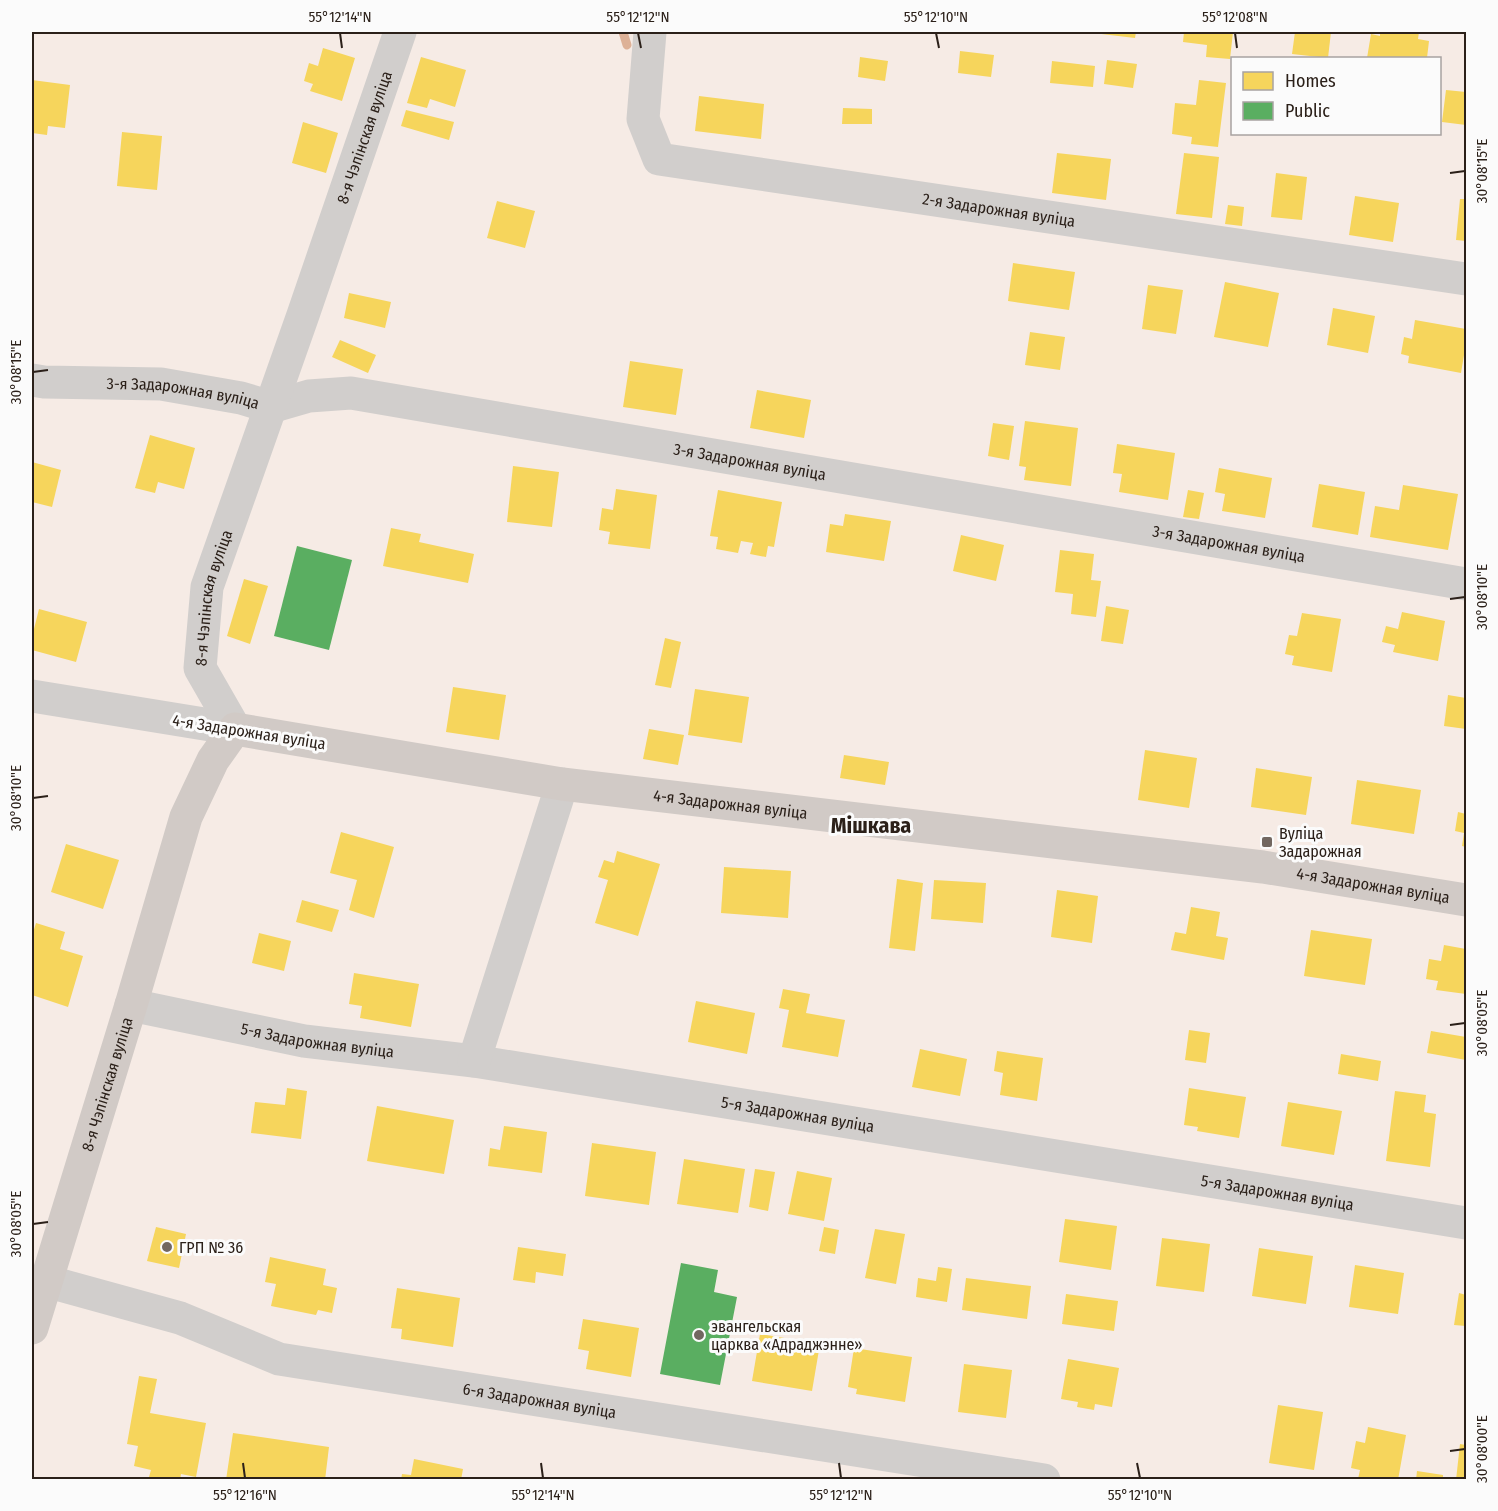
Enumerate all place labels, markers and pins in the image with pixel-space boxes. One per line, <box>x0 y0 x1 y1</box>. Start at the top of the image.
place label: Вуліца Задарожная <box>1279 824 1362 861</box>
marker: Вуліца Задарожная <box>1260 835 1274 849</box>
place label: ГРП № 36 <box>179 1238 243 1257</box>
marker: ГРП № 36 <box>160 1240 174 1254</box>
place label: эвангельская царква «Адраджэнне» <box>711 1317 863 1354</box>
marker: эвангельская царква «Адраджэнне» <box>692 1328 706 1342</box>

